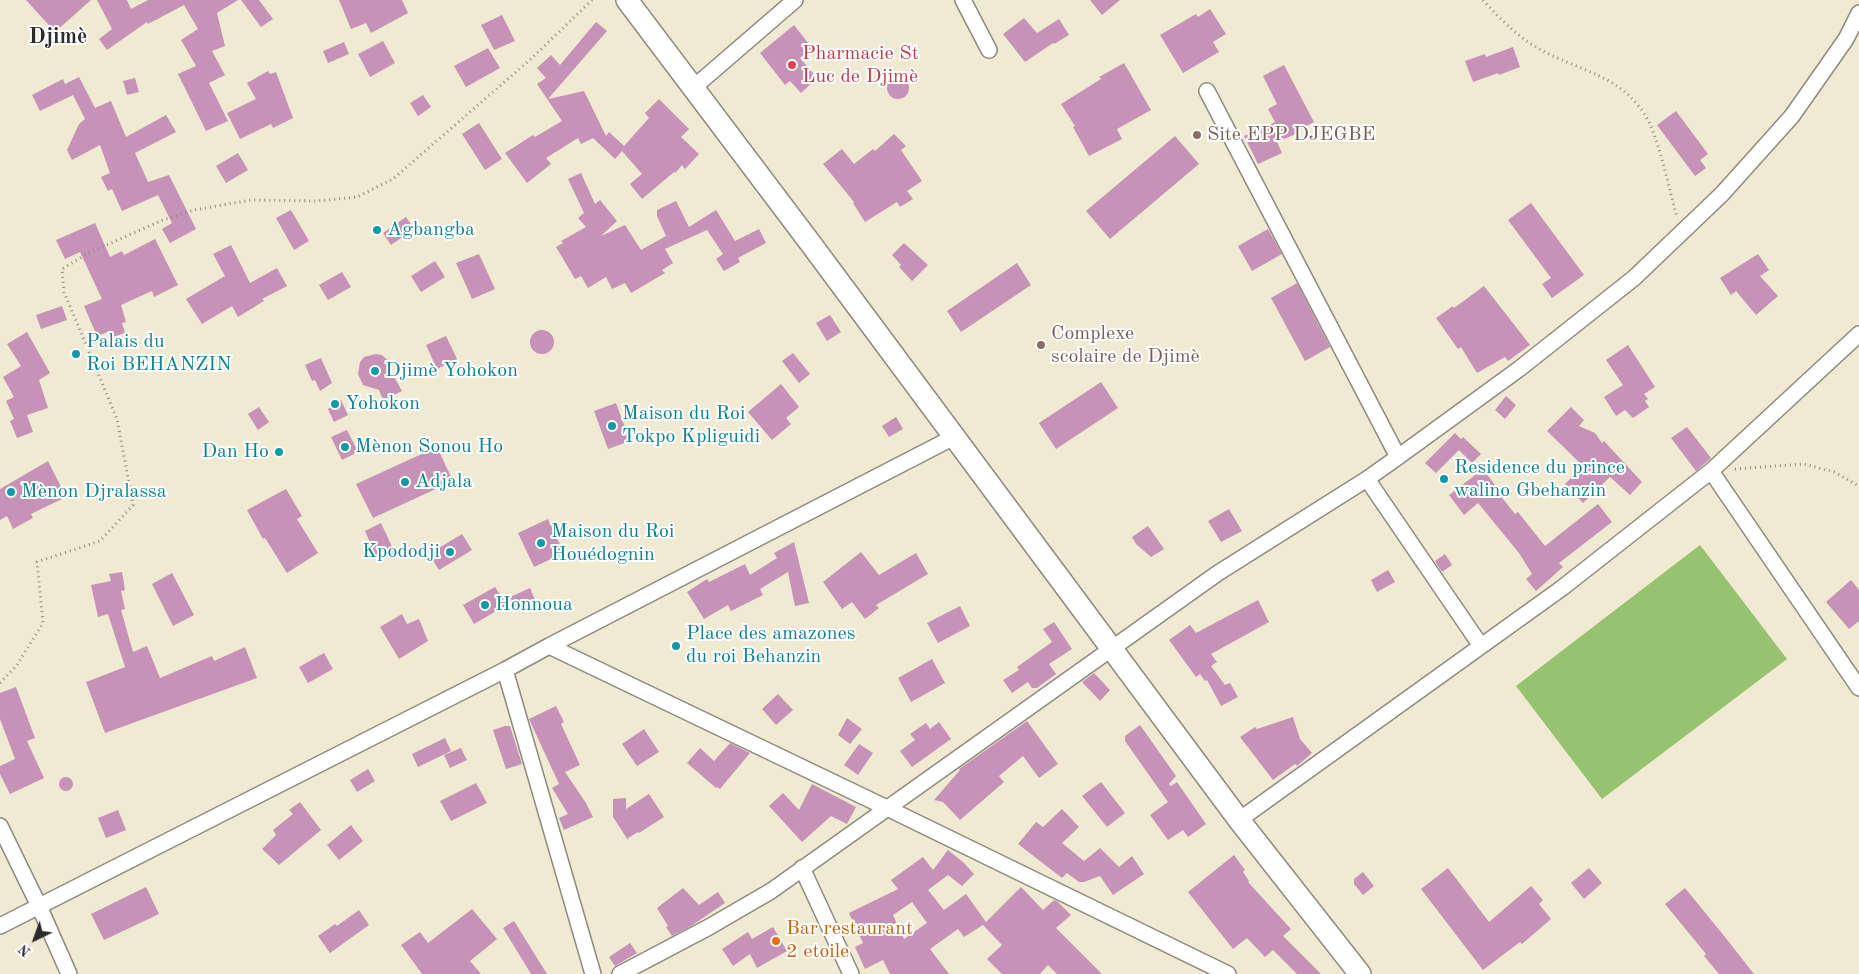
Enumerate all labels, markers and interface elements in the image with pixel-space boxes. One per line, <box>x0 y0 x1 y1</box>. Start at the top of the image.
district label: Djimè <box>29 24 87 50</box>
place label: Pharmacie St Luc de Djimè <box>802 42 919 89</box>
marker: Pharmacie St Luc de Djimè <box>786 59 798 71</box>
place label: Site EPP DJEGBE <box>1207 123 1375 147</box>
marker: Site EPP DJEGBE <box>1191 129 1203 141</box>
place label: Agbangba <box>387 218 475 242</box>
marker: Agbangba <box>371 224 383 236</box>
place label: Complexe scolaire de Djimè <box>1051 322 1200 369</box>
place label: Palais du Roi BEHANZIN <box>86 330 232 377</box>
marker: Complexe scolaire de Djimè <box>1035 339 1047 351</box>
marker: Palais du Roi BEHANZIN <box>70 348 82 360</box>
place label: Djimè Yohokon <box>385 359 518 383</box>
marker: Djimè Yohokon <box>369 365 381 377</box>
place label: Yohokon <box>345 392 420 416</box>
marker: Yohokon <box>329 398 341 410</box>
place label: Maison du Roi Tokpo Kpliguidi <box>622 402 760 449</box>
marker: Maison du Roi Tokpo Kpliguidi <box>606 420 618 432</box>
place label: Mènon Sonou Ho <box>355 435 503 459</box>
place label: Dan Ho <box>201 440 269 464</box>
marker: Mènon Sonou Ho <box>339 441 351 453</box>
marker: Dan Ho <box>273 446 285 458</box>
place label: Residence du prince walino Gbehanzin <box>1454 456 1625 503</box>
place label: Adjala <box>415 470 472 494</box>
marker: Residence du prince walino Gbehanzin <box>1438 473 1450 485</box>
marker: Adjala <box>399 476 411 488</box>
place label: Mènon Djralassa <box>21 480 167 504</box>
marker: Mènon Djralassa <box>5 486 17 498</box>
place label: Maison du Roi Houédognin <box>551 520 674 567</box>
marker: Maison du Roi Houédognin <box>535 537 547 549</box>
place label: Kpododji <box>362 540 440 564</box>
marker: Kpododji <box>444 546 456 558</box>
place label: Honnoua <box>495 593 573 617</box>
marker: Honnoua <box>479 599 491 611</box>
place label: Place des amazones du roi Behanzin <box>686 622 855 669</box>
marker: Place des amazones du roi Behanzin <box>670 640 682 652</box>
north arrow <box>10 914 60 964</box>
place label: Bar restaurant 2 etoile <box>786 917 913 964</box>
marker: Bar restaurant 2 etoile <box>770 935 782 947</box>
text: N <box>16 941 34 959</box>

